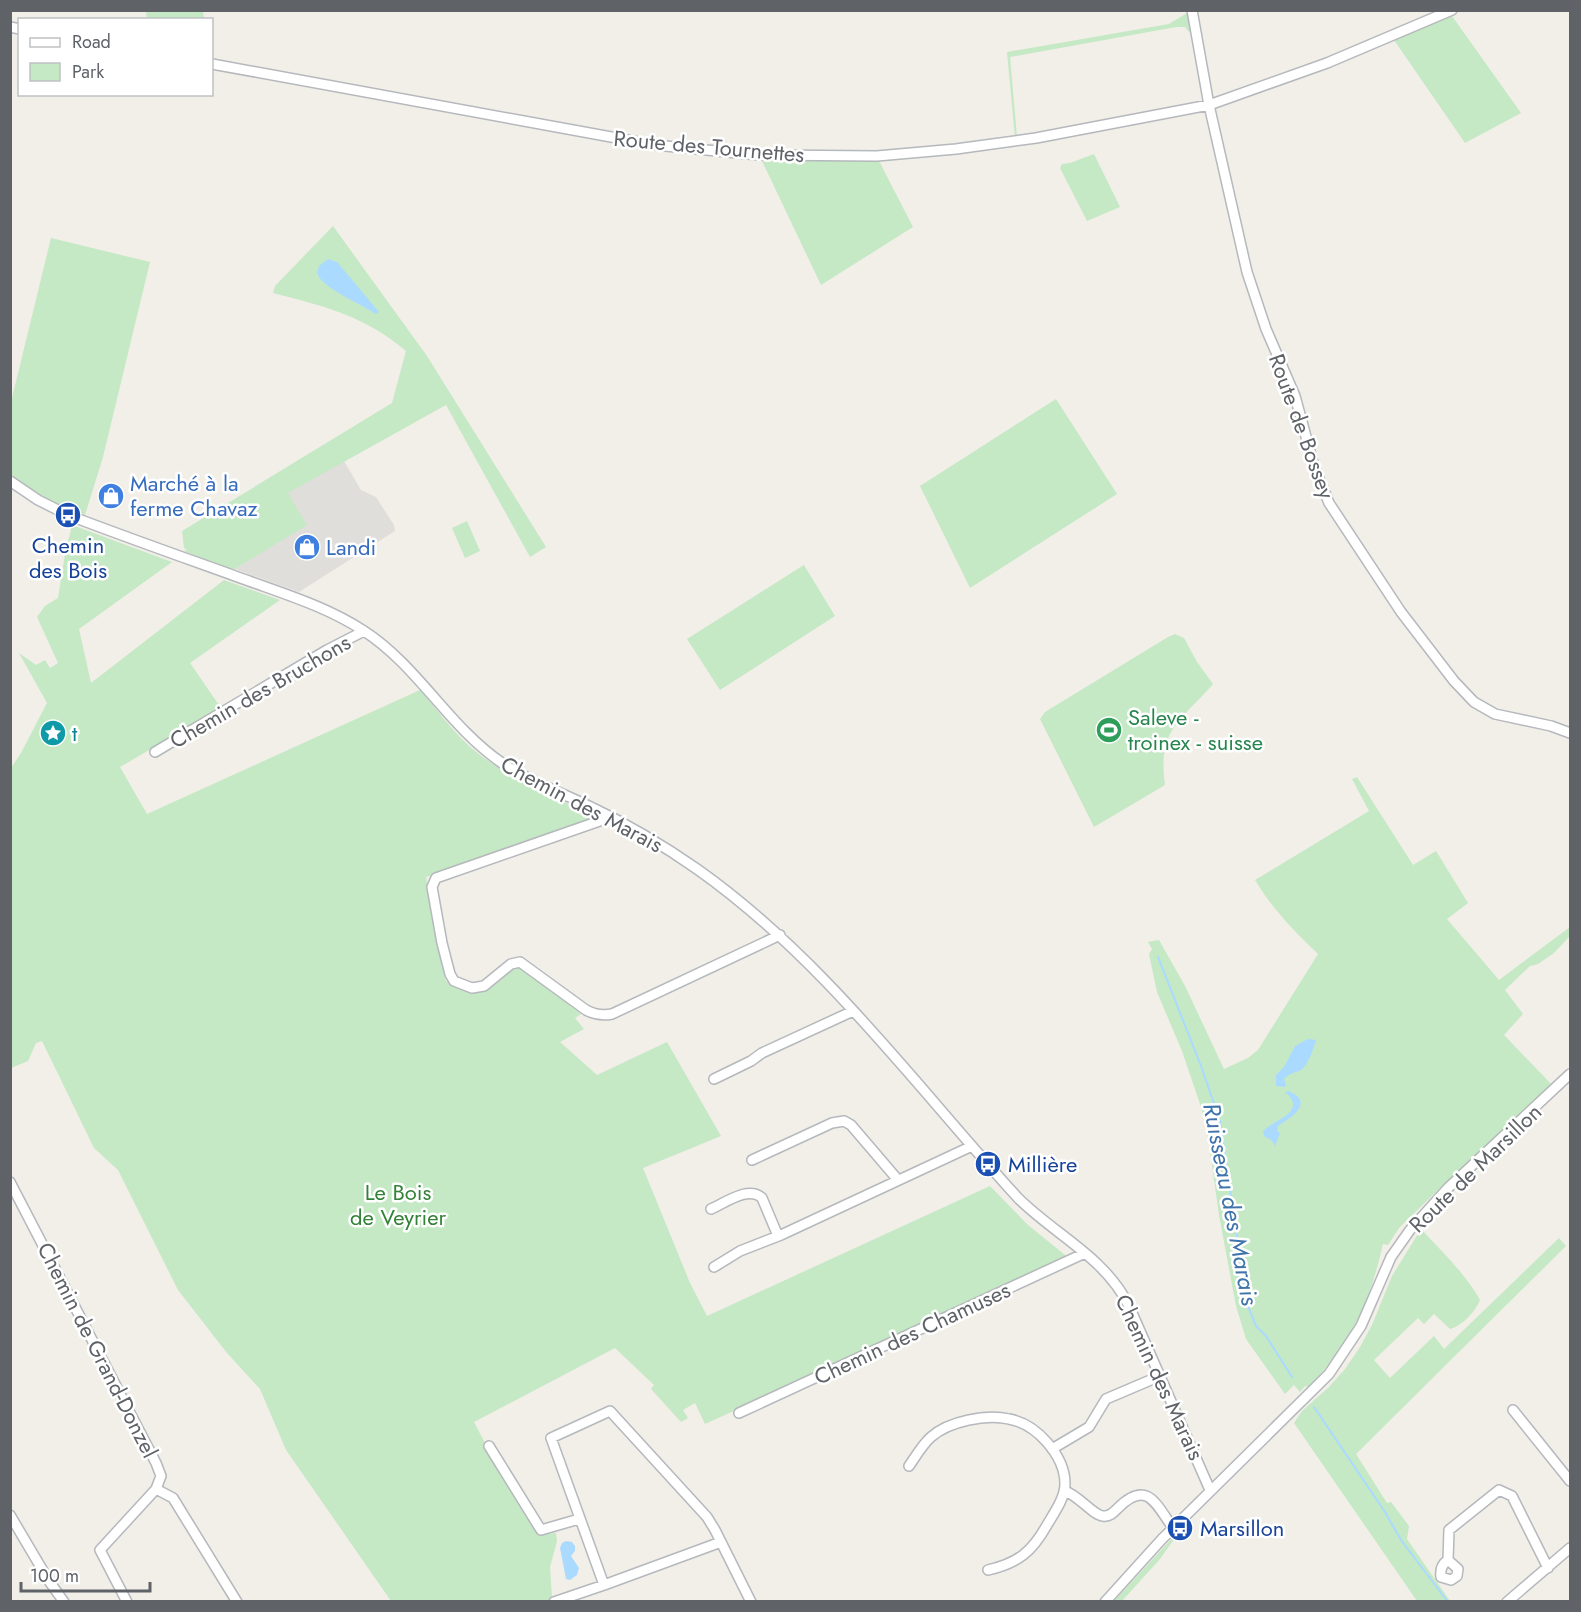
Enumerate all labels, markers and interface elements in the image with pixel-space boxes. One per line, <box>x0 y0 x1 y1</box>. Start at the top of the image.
legend <box>18 18 213 96</box>
text: Road <box>72 29 111 55</box>
text: Park <box>72 59 104 85</box>
street label: Route des Tournettes <box>612 122 806 170</box>
street label: Route de Bossey <box>1261 349 1343 503</box>
place label: Marché à la ferme Chavaz <box>130 467 258 524</box>
shop icon: Marché à la ferme Chavaz <box>96 481 126 511</box>
bus stop icon: Chemin des Bois <box>53 500 83 530</box>
place label: Chemin des Bois <box>29 529 107 586</box>
place label: Landi <box>326 531 376 563</box>
shop icon: Landi <box>292 532 322 562</box>
street label: Chemin des Bruchons <box>164 626 357 756</box>
place label: Saleve - troinex - suisse <box>1128 701 1263 758</box>
sports icon: Saleve - troinex - suisse <box>1094 715 1124 745</box>
place label: t <box>72 717 78 749</box>
place icon: t <box>38 718 68 748</box>
street label: Chemin des Marais <box>495 748 669 860</box>
street label: Route de Marsillon <box>1401 1096 1549 1240</box>
water label: Ruisseau des Marais <box>1194 1100 1268 1309</box>
place label: Millière <box>1008 1148 1077 1180</box>
bus stop icon: Millière <box>973 1149 1003 1179</box>
park label: Le Bois de Veyrier <box>350 1176 446 1233</box>
street label: Chemin de Grand-Donzel <box>30 1237 166 1463</box>
street label: Chemin des Chamuses <box>809 1273 1016 1393</box>
street label: Chemin des Marais <box>1108 1289 1212 1465</box>
place label: Marsillon <box>1200 1512 1284 1544</box>
bus stop icon: Marsillon <box>1165 1513 1195 1543</box>
scale bar <box>21 1555 150 1593</box>
text: 100 m <box>30 1563 79 1589</box>

